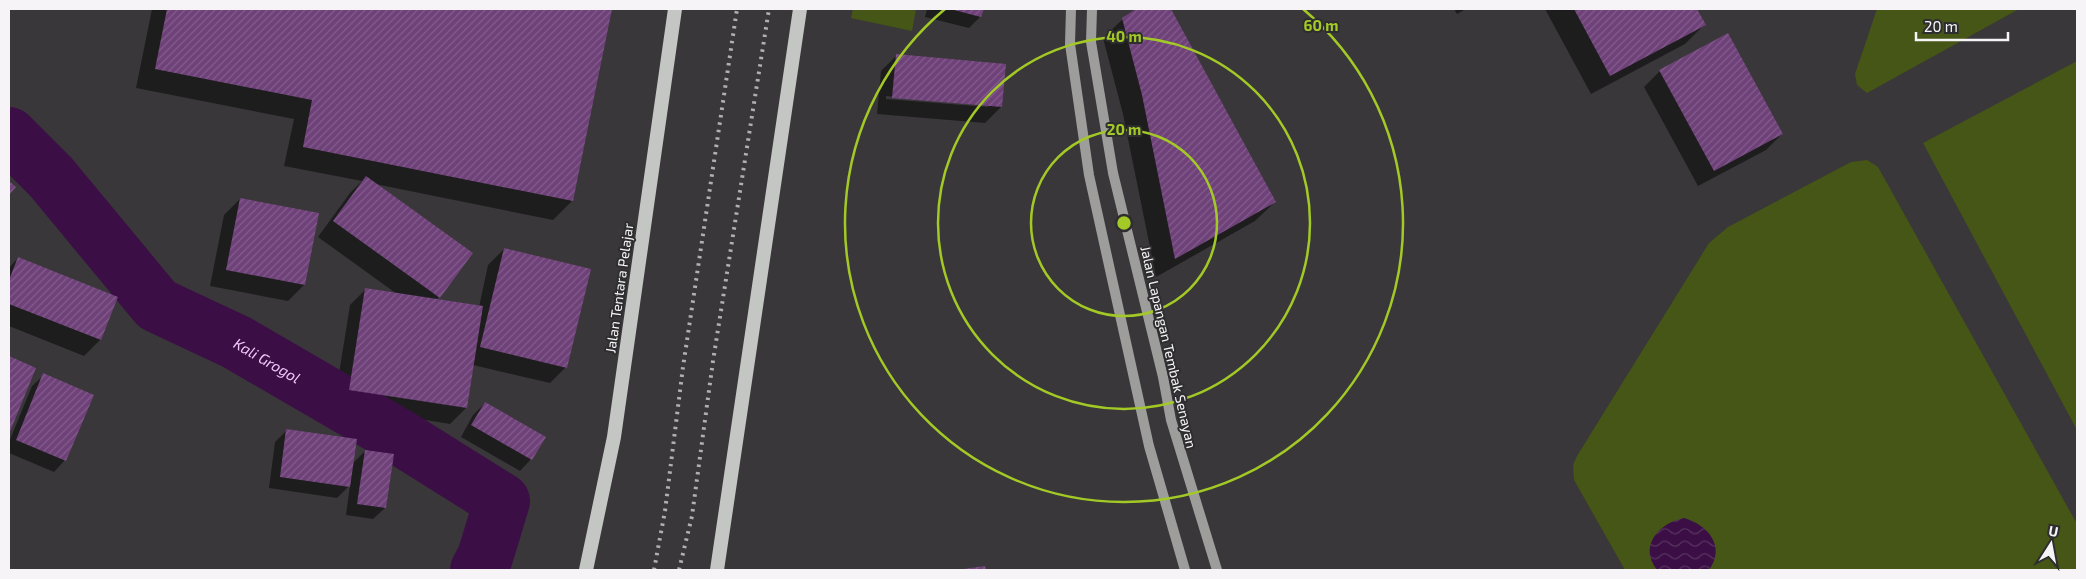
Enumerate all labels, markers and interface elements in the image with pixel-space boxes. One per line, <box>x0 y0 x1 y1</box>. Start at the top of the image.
scale bar <box>1916 10 2008 42</box>
text: 60 m <box>1304 16 1338 34</box>
text: 20 m <box>1924 17 1958 35</box>
text: 40 m <box>1106 27 1142 45</box>
text: 20 m <box>1107 120 1141 138</box>
centre of rings <box>1115 214 1133 232</box>
street label: Jalan Tentara Pelajar <box>601 221 637 354</box>
street label: Jalan Lapangan Tembak Senayan <box>1137 244 1201 450</box>
water label: Kali Grogol <box>231 334 304 387</box>
north arrow <box>2026 519 2076 569</box>
text: U <box>2047 521 2060 540</box>

